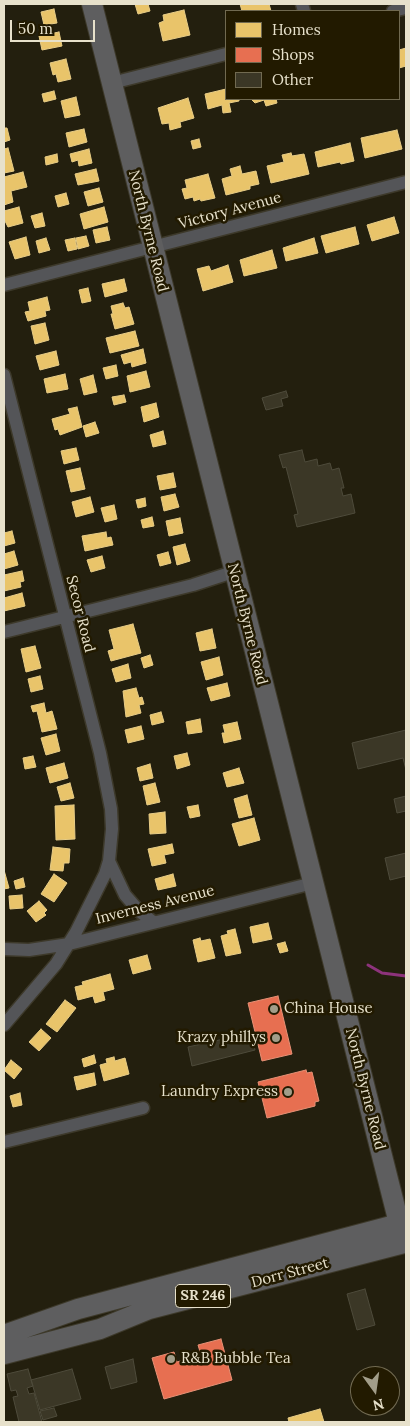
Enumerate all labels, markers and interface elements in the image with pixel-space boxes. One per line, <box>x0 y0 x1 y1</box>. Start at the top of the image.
scale bar <box>12 10 98 42</box>
legend <box>225 10 400 100</box>
text: 50 m <box>18 19 53 38</box>
text: Homes <box>272 20 321 39</box>
text: Shops <box>272 45 314 64</box>
text: Other <box>272 70 313 89</box>
street label: North Byrne Road <box>124 168 172 294</box>
street label: Victory Avenue <box>177 189 283 233</box>
street label: North Byrne Road <box>223 561 271 687</box>
street label: Secor Road <box>62 574 98 654</box>
street label: Inverness Avenue <box>94 882 216 928</box>
place label: China House <box>284 1000 373 1018</box>
marker: China House <box>268 1003 280 1015</box>
street label: North Byrne Road <box>341 1026 389 1152</box>
place label: Krazy phillys <box>177 1029 266 1047</box>
marker: Krazy phillys <box>270 1032 282 1044</box>
place label: Laundry Express <box>161 1083 278 1101</box>
marker: Laundry Express <box>282 1086 294 1098</box>
street label: Dorr Street <box>249 1254 331 1292</box>
road number: SR 246 <box>176 1284 230 1308</box>
place label: R&B Bubble Tea <box>181 1350 291 1368</box>
marker: R&B Bubble Tea <box>165 1353 177 1365</box>
north arrow <box>350 1366 400 1416</box>
text: N <box>371 1395 386 1415</box>

